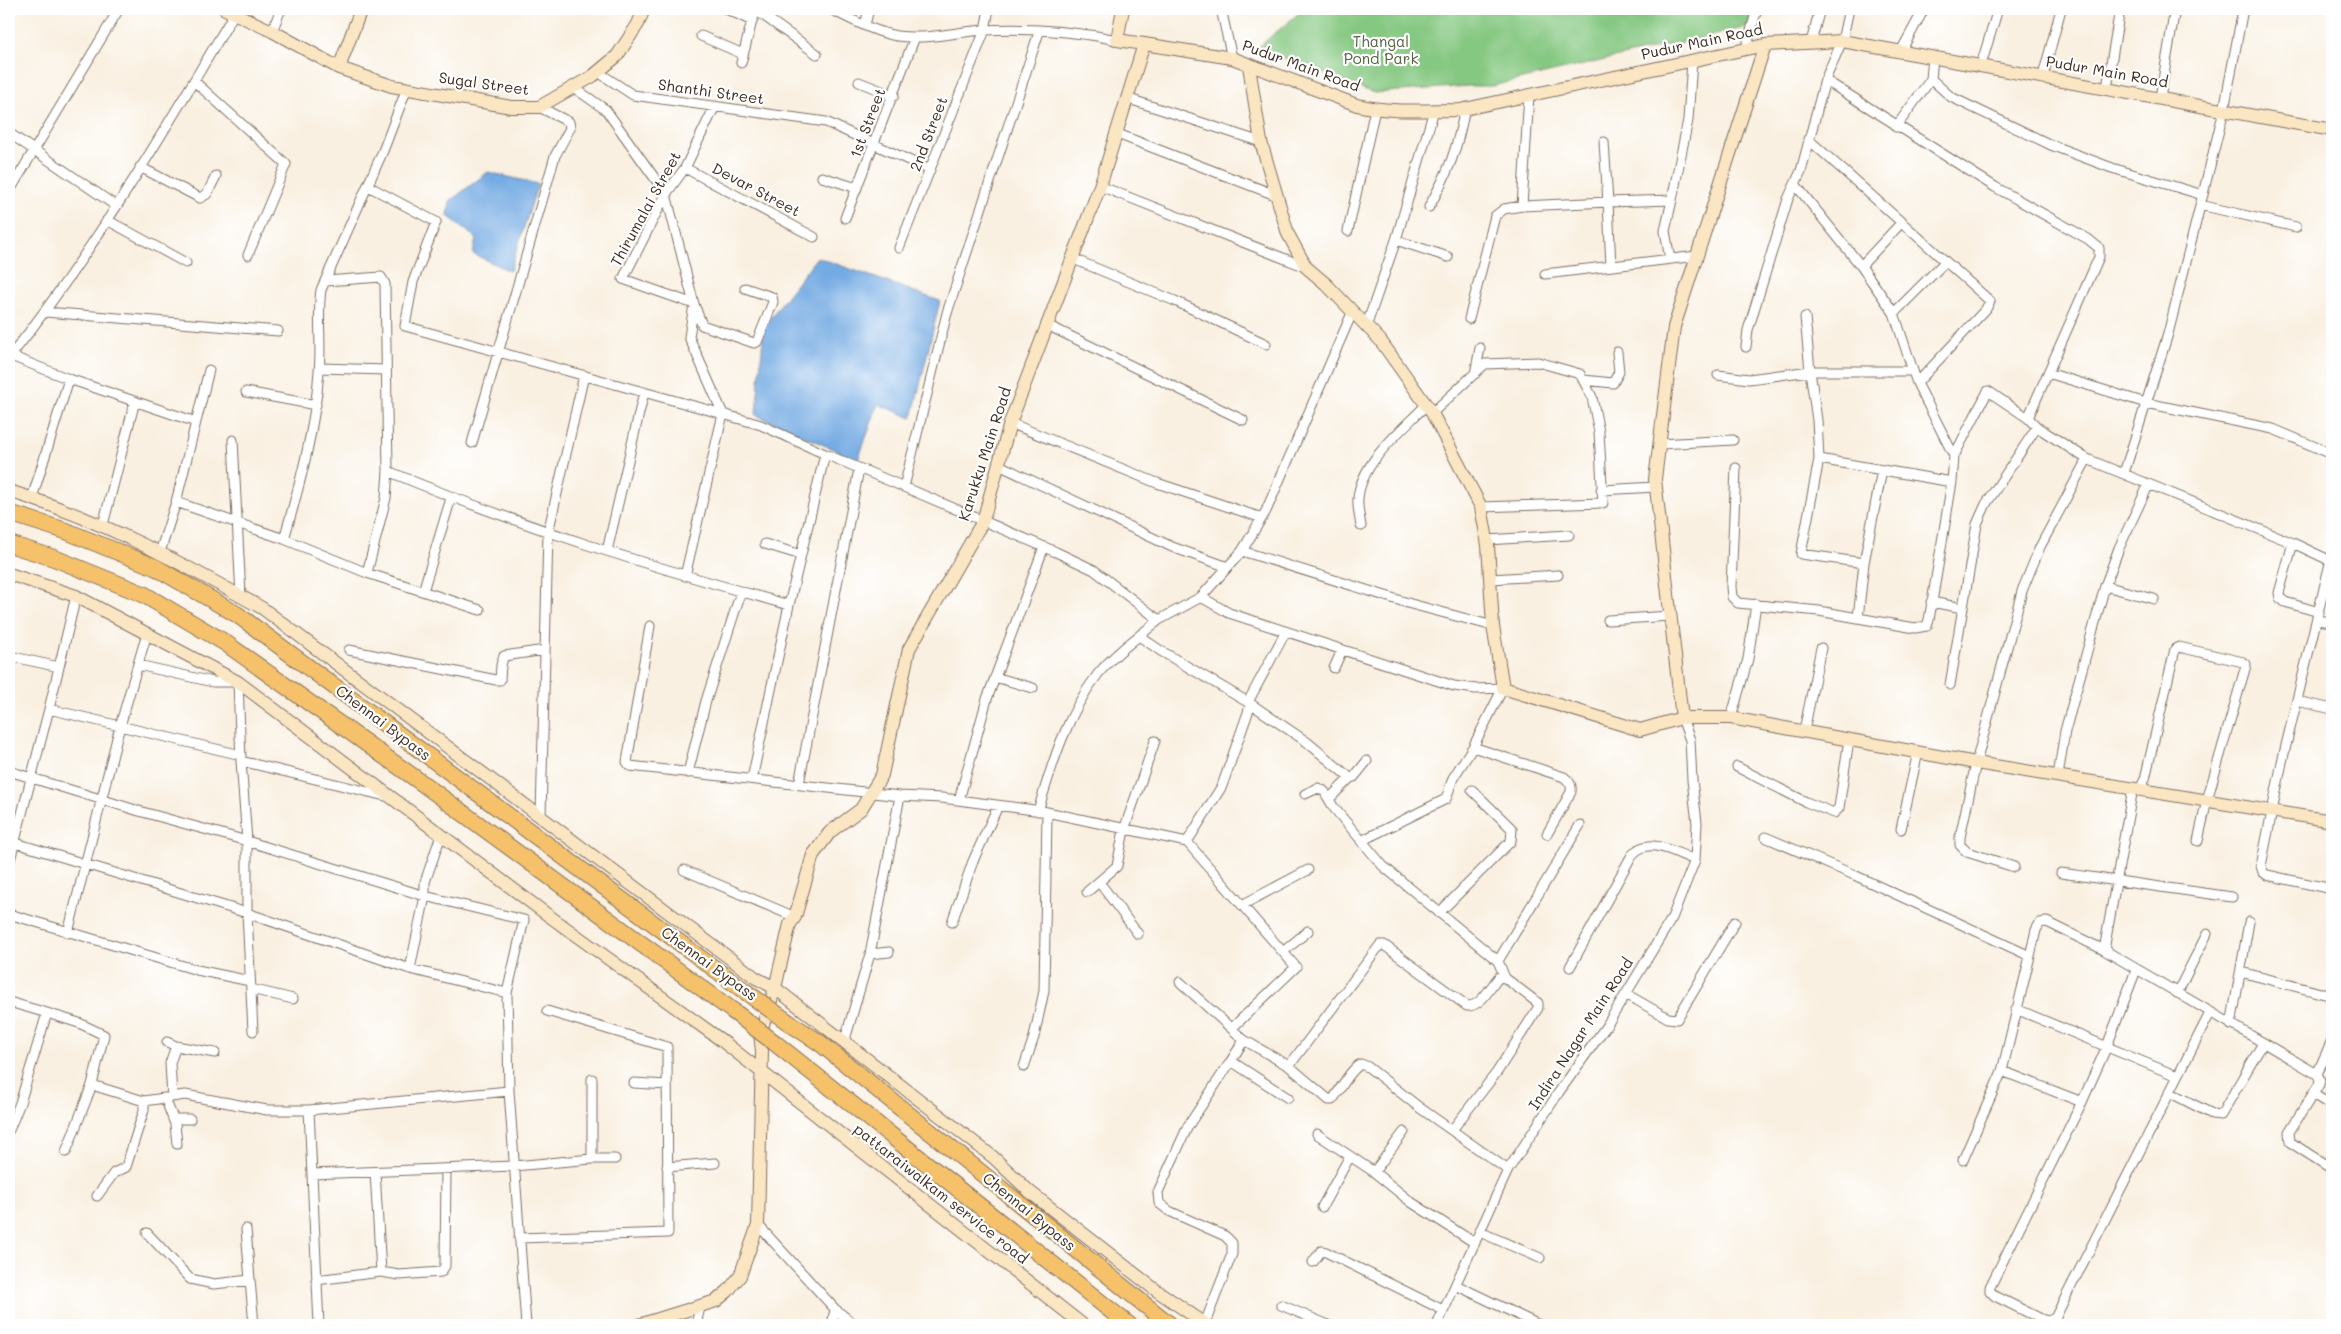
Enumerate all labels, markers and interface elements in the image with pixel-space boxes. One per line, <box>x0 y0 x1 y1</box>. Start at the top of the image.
street label: Pudur Main Road <box>1639 18 1764 64</box>
park label: Thangal Pond Park <box>1344 31 1418 68</box>
street label: Pudur Main Road <box>1240 34 1363 96</box>
street label: Pudur Main Road <box>2044 50 2170 92</box>
street label: Sugal Street <box>438 67 531 99</box>
street label: Shanthi Street <box>657 74 765 108</box>
street label: 1st Street <box>845 85 890 160</box>
street label: 2nd Street <box>905 93 952 174</box>
street label: Thirumalai Street <box>605 147 685 270</box>
street label: Devar Street <box>709 158 804 221</box>
street label: Karukku Main Road <box>953 384 1015 523</box>
street label: Chennai Bypass <box>332 680 435 765</box>
street label: Chennai Bypass <box>658 922 762 1005</box>
street label: Indira Nagar Main Road <box>1523 953 1637 1113</box>
street label: pattaraiwalkam service road <box>850 1119 1033 1268</box>
street label: Chennai Bypass <box>979 1168 1080 1255</box>

